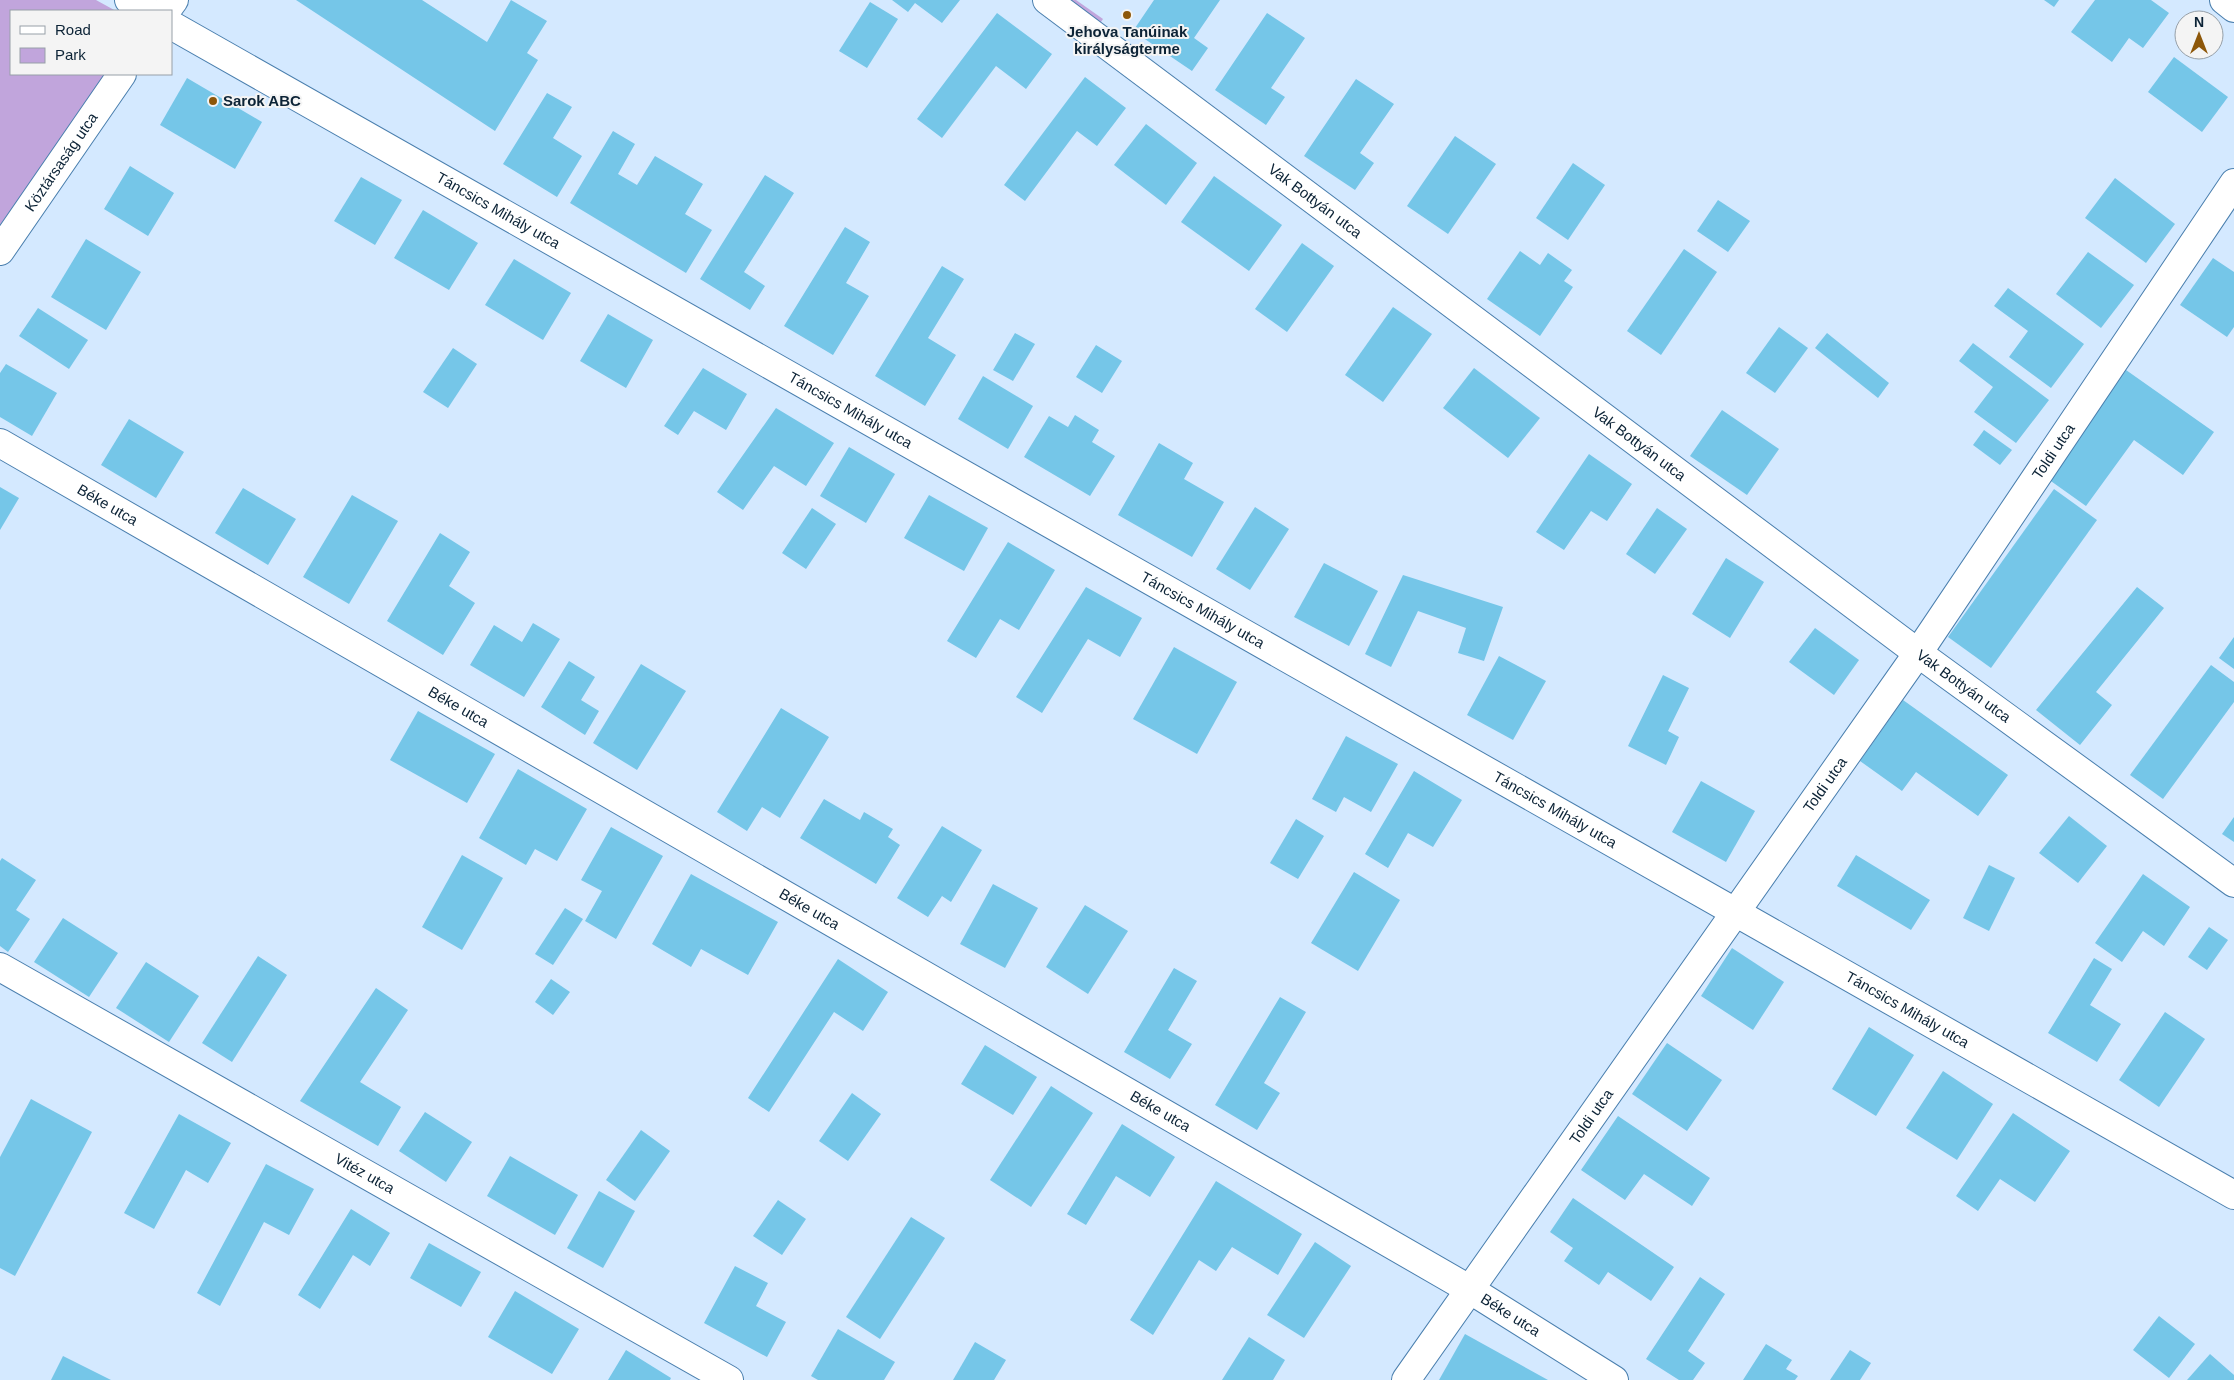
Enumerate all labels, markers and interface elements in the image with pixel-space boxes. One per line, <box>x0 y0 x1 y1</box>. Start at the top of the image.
marker: Jehova Tanúinak királyságterme <box>1121 9 1133 21</box>
legend <box>10 10 172 75</box>
north arrow <box>2174 10 2224 60</box>
text: N <box>2194 14 2204 30</box>
text: Road <box>55 21 91 38</box>
place label: Jehova Tanúinak királyságterme <box>1067 23 1188 57</box>
text: Park <box>55 46 86 63</box>
place label: Sarok ABC <box>223 92 301 109</box>
marker: Sarok ABC <box>207 95 219 107</box>
street label: Köztársaság utca <box>21 109 101 214</box>
street label: Vak Bottyán utca <box>1265 160 1366 241</box>
street label: Táncsics Mihály utca <box>434 168 564 252</box>
street label: Táncsics Mihály utca <box>786 368 916 452</box>
street label: Vak Bottyán utca <box>1589 403 1690 484</box>
street label: Toldi utca <box>2028 420 2078 482</box>
street label: Béke utca <box>75 480 141 529</box>
street label: Táncsics Mihály utca <box>1138 568 1268 652</box>
street label: Vak Bottyán utca <box>1913 646 2015 726</box>
street label: Béke utca <box>426 683 492 731</box>
street label: Toldi utca <box>1800 753 1850 815</box>
street label: Táncsics Mihály utca <box>1490 768 1621 852</box>
street label: Béke utca <box>776 885 843 933</box>
street label: Táncsics Mihály utca <box>1843 967 1973 1051</box>
street label: Toldi utca <box>1566 1085 1617 1147</box>
street label: Béke utca <box>1127 1087 1194 1135</box>
street label: Vitéz utca <box>332 1150 398 1197</box>
street label: Béke utca <box>1478 1290 1544 1340</box>

